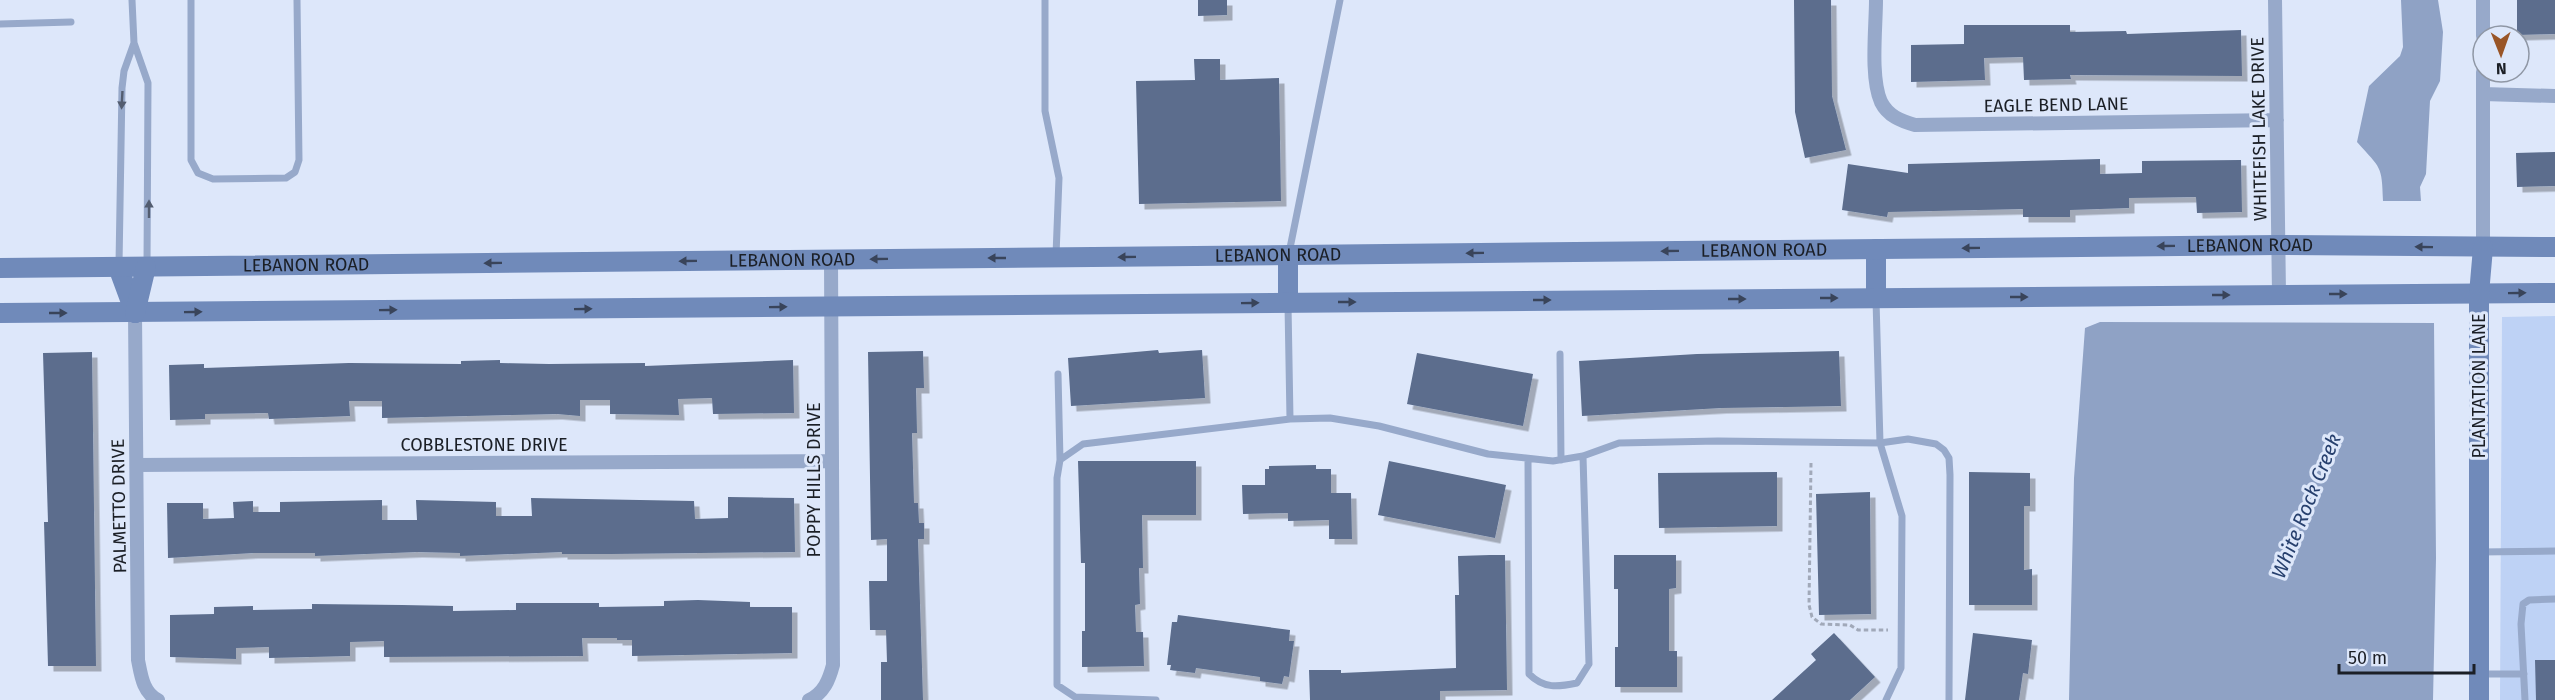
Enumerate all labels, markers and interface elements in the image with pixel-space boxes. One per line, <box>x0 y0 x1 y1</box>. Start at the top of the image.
north arrow <box>2471 24 2531 84</box>
street label: WHITEFISH LAKE DRIVE <box>2246 37 2272 221</box>
text: N <box>2496 59 2507 78</box>
one-way arrow <box>117 90 126 109</box>
street label: EAGLE BEND LANE <box>1983 93 2129 117</box>
one-way arrow <box>144 199 154 218</box>
street label: LEBANON ROAD <box>2186 234 2313 257</box>
street label: LEBANON ROAD <box>1701 239 1827 262</box>
one-way arrow <box>2157 241 2176 251</box>
one-way arrow <box>2415 242 2434 252</box>
street label: LEBANON ROAD <box>1215 243 1341 267</box>
one-way arrow <box>1962 243 1981 253</box>
one-way arrow <box>1661 246 1680 256</box>
street label: LEBANON ROAD <box>729 248 855 272</box>
one-way arrow <box>1466 248 1485 258</box>
one-way arrow <box>1118 252 1137 262</box>
street label: LEBANON ROAD <box>243 253 369 277</box>
one-way arrow <box>988 253 1007 263</box>
one-way arrow <box>870 254 889 264</box>
one-way arrow <box>679 256 698 266</box>
one-way arrow <box>484 258 503 268</box>
one-way arrow <box>2328 289 2347 299</box>
one-way arrow <box>2507 289 2526 298</box>
one-way arrow <box>2211 290 2230 300</box>
one-way arrow <box>2009 292 2028 301</box>
one-way arrow <box>1819 293 1838 303</box>
one-way arrow <box>1727 294 1746 304</box>
one-way arrow <box>1532 296 1551 305</box>
one-way arrow <box>1337 297 1356 307</box>
one-way arrow <box>1241 298 1260 308</box>
one-way arrow <box>769 302 788 312</box>
one-way arrow <box>574 304 593 313</box>
one-way arrow <box>379 305 398 315</box>
one-way arrow <box>184 307 203 317</box>
one-way arrow <box>49 308 68 318</box>
street label: PLANTATION LANE <box>2468 313 2490 459</box>
street label: POPPY HILLS DRIVE <box>803 402 825 558</box>
water label: White Rock Creek <box>2266 430 2346 582</box>
street label: COBBLESTONE DRIVE <box>400 434 568 456</box>
street label: PALMETTO DRIVE <box>107 438 131 574</box>
scale bar <box>2339 637 2474 675</box>
text: 50 m <box>2348 647 2387 669</box>

